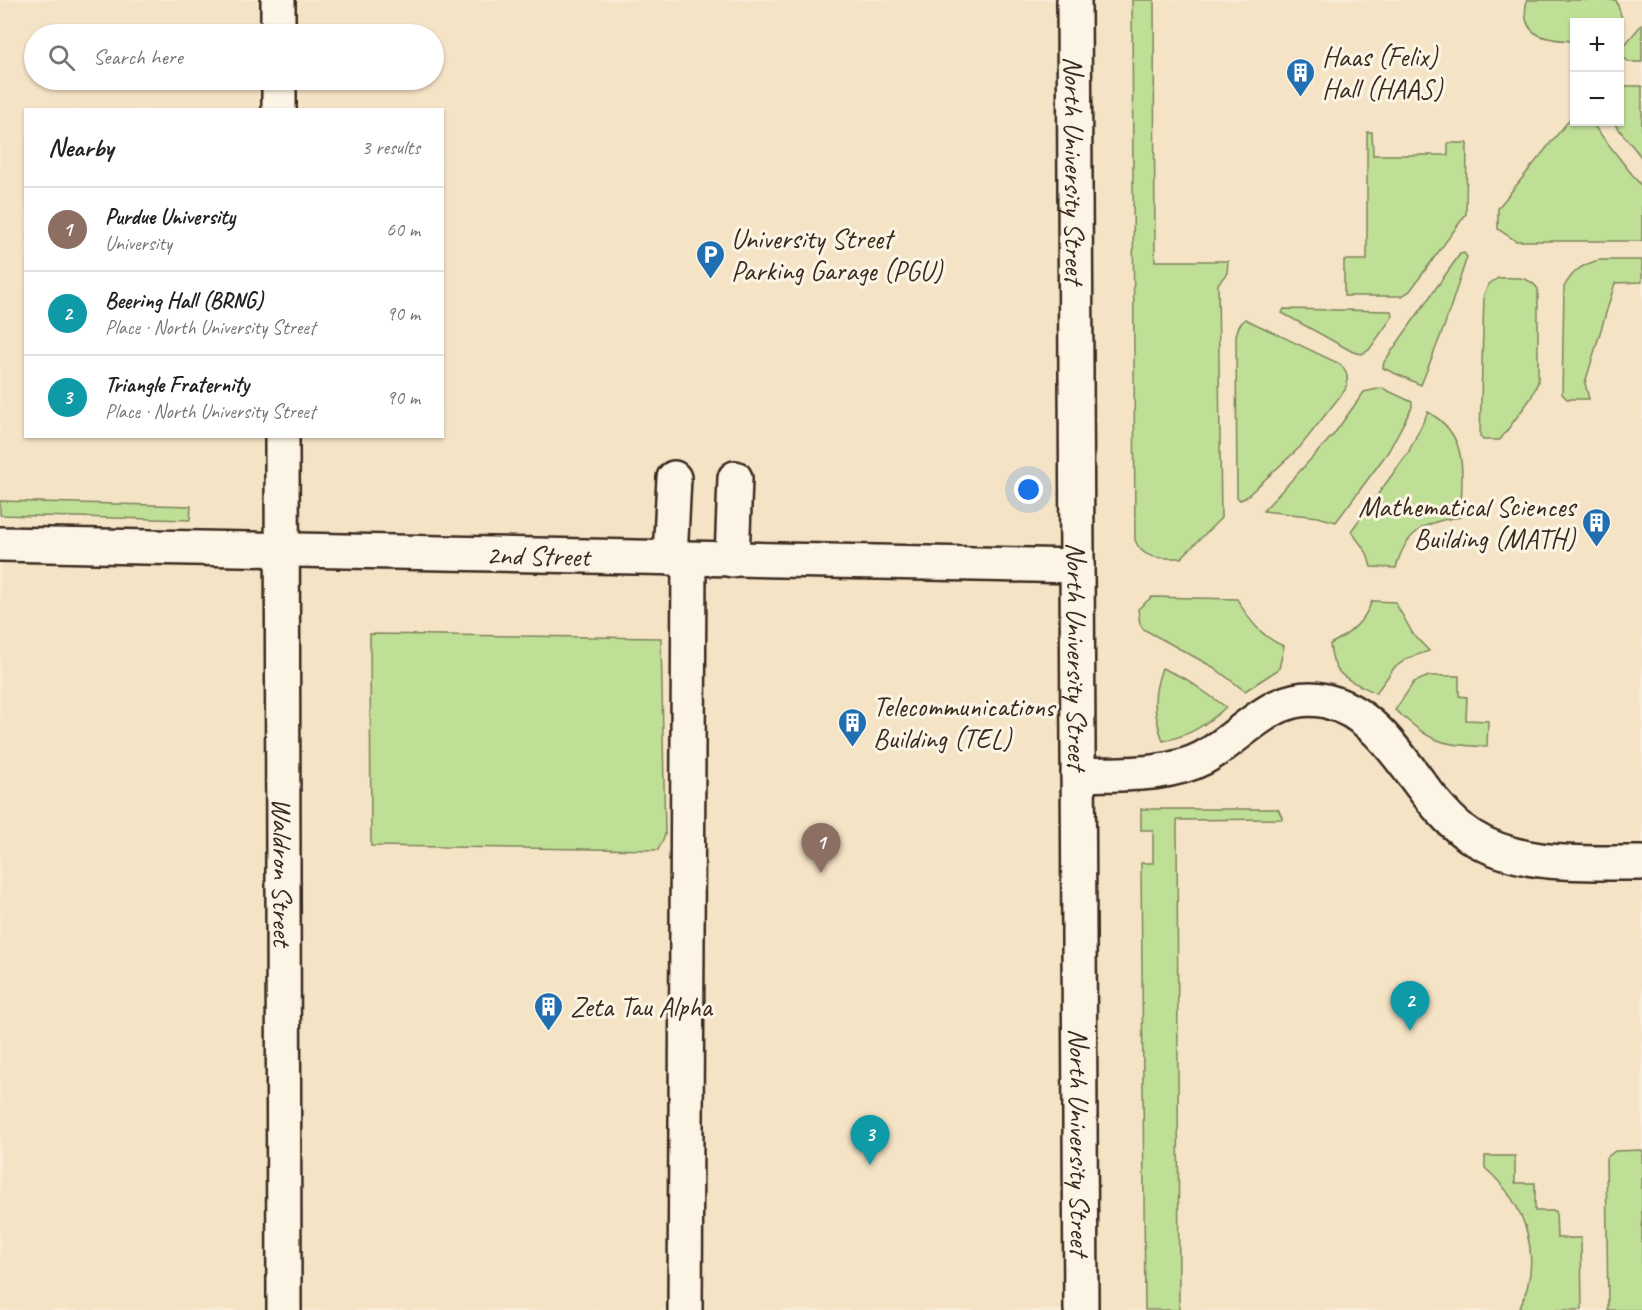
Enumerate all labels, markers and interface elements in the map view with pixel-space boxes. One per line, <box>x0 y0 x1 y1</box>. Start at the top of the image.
map controls <box>1570 18 1624 126</box>
button: + <box>1570 18 1624 72</box>
search box <box>24 24 444 90</box>
place label: Haas (Felix) Hall (HAAS) <box>1322 39 1444 106</box>
icon: search <box>45 41 78 74</box>
text: Search here <box>93 43 183 71</box>
street label: North University Street <box>1057 56 1093 287</box>
building icon: Haas (Felix) Hall (HAAS) <box>1285 56 1317 98</box>
button: − <box>1570 72 1624 126</box>
text: Nearby <box>48 131 113 164</box>
text: 3 results <box>361 135 420 160</box>
text: Purdue University <box>105 203 235 231</box>
text: 1 <box>63 217 72 242</box>
text: 60 m <box>386 217 420 242</box>
place label: University Street Parking Garage (PGU) <box>731 221 944 288</box>
text: University <box>105 231 172 256</box>
parking icon: University Street Parking Garage (PGU) <box>694 238 726 280</box>
text: Beering Hall (BRNG) <box>105 287 263 315</box>
text: 2 <box>63 301 72 326</box>
text: 90 m <box>386 301 420 326</box>
text: Place · North University Street <box>105 315 315 340</box>
text: Triangle Fraternity <box>105 371 249 399</box>
text: 3 <box>63 385 72 410</box>
text: 90 m <box>386 385 420 410</box>
text: Place · North University Street <box>105 399 315 424</box>
your location <box>1014 475 1043 504</box>
place label: Mathematical Sciences Building (MATH) <box>1358 489 1577 556</box>
building icon: Mathematical Sciences Building (MATH) <box>1580 506 1612 548</box>
street label: 2nd Street <box>486 536 593 574</box>
street label: North University Street <box>1059 542 1096 773</box>
place label: Telecommunications Building (TEL) <box>873 689 1057 756</box>
building icon: Telecommunications Building (TEL) <box>836 706 868 748</box>
street label: Waldron Street <box>265 798 301 949</box>
pin: 1 <box>802 824 840 873</box>
pin: 2 <box>1390 982 1430 1031</box>
place label: Zeta Tau Alpha <box>570 989 714 1024</box>
building icon: Zeta Tau Alpha <box>533 990 565 1032</box>
street label: North University Street <box>1062 1028 1098 1259</box>
pin: 3 <box>850 1116 890 1165</box>

